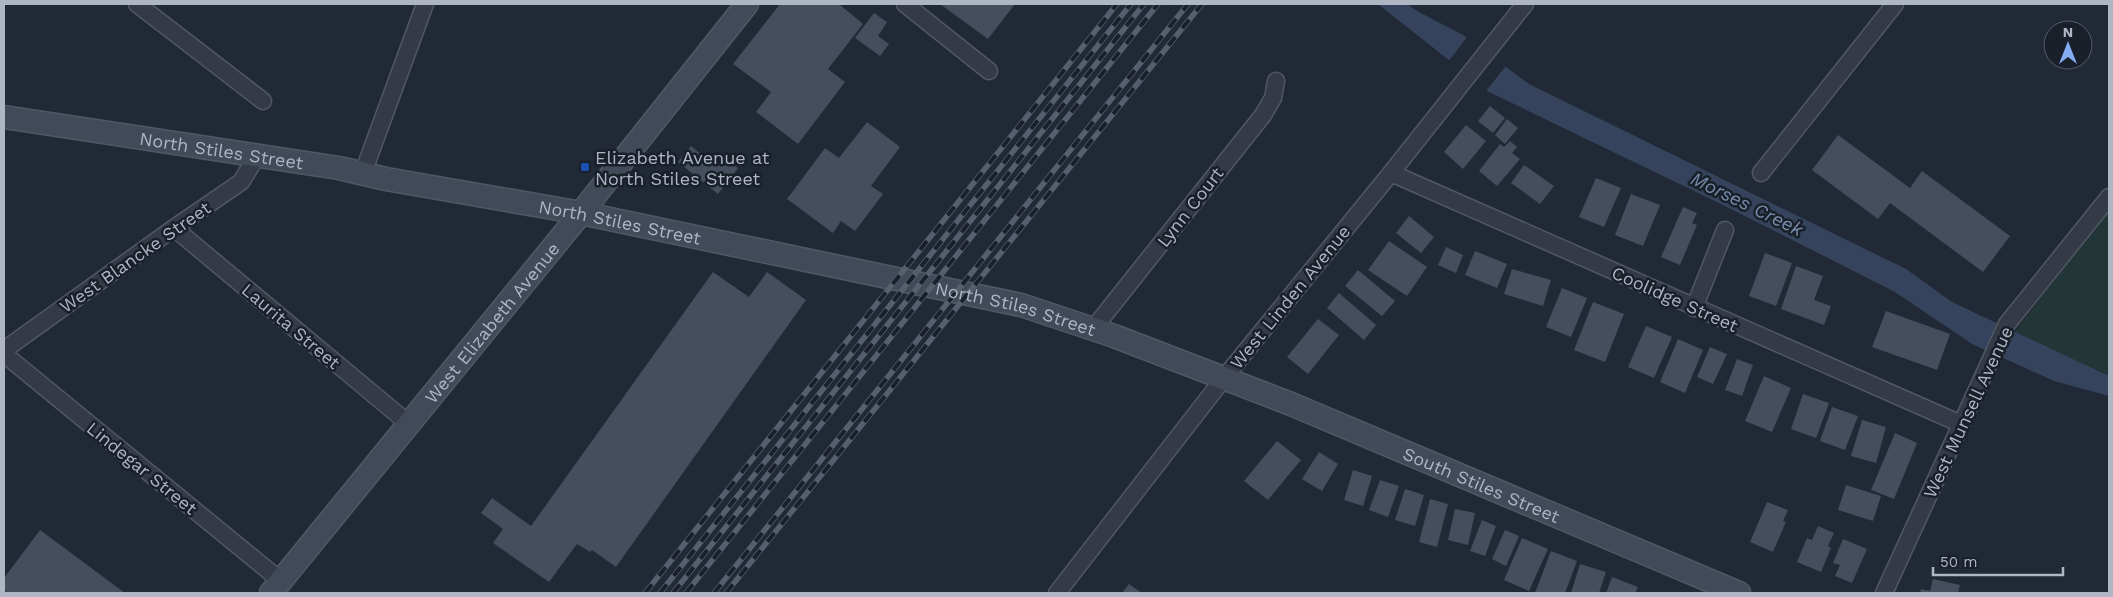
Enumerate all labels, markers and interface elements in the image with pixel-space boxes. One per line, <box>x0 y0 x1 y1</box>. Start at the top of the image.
north arrow <box>2043 20 2093 70</box>
text: N <box>2063 24 2073 40</box>
street label: North Stiles Street <box>138 127 305 173</box>
place label: Elizabeth Avenue at North Stiles Street <box>595 147 770 189</box>
marker: Elizabeth Avenue at North Stiles Street <box>579 161 591 173</box>
street label: Lynn Court <box>1152 163 1228 251</box>
water label: Morses Creek <box>1687 167 1808 241</box>
street label: North Stiles Street <box>537 195 704 248</box>
street label: West Blancke Street <box>55 197 215 317</box>
street label: West Linden Avenue <box>1226 221 1354 373</box>
street label: West Elizabeth Avenue <box>420 238 563 407</box>
street label: Coolidge Street <box>1609 262 1742 336</box>
street label: North Stiles Street <box>934 277 1099 340</box>
street label: Laurita Street <box>238 279 345 373</box>
street label: West Munsell Avenue <box>1919 323 2017 501</box>
street label: Lindegar Street <box>83 417 202 519</box>
street label: South Stiles Street <box>1400 442 1563 527</box>
scale bar <box>1933 544 2063 576</box>
text: 50 m <box>1940 553 1977 571</box>

